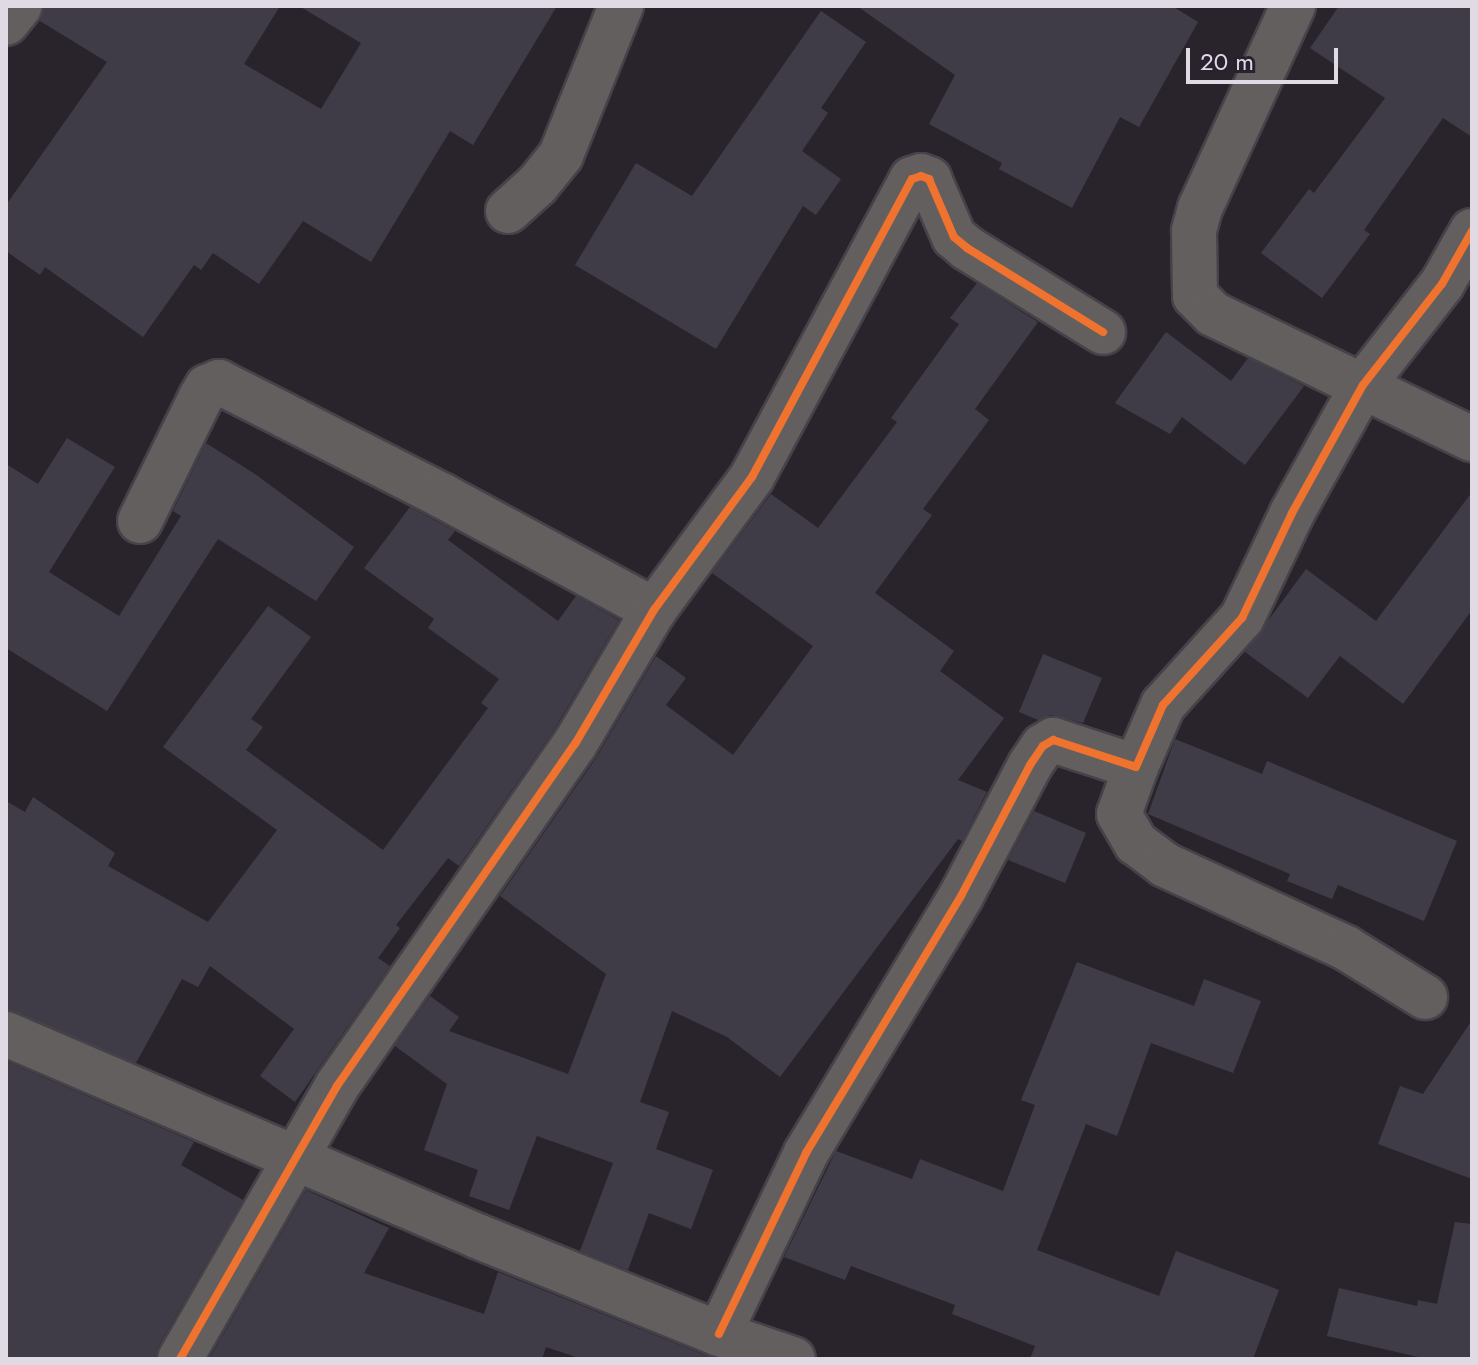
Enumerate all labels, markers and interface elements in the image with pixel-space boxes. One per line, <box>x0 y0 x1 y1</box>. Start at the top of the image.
scale bar <box>1190 32 1342 82</box>
text: 20 m <box>1200 44 1254 79</box>

